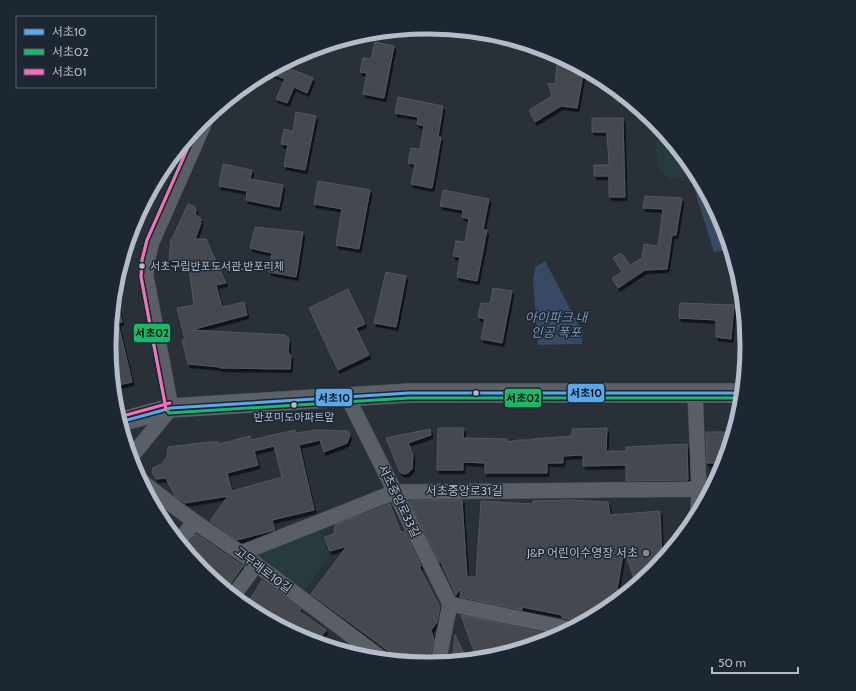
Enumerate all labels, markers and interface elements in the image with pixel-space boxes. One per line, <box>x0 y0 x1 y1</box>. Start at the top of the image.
legend <box>16 16 156 88</box>
text: 서초10 <box>52 24 86 39</box>
text: 서초02 <box>52 44 89 59</box>
text: 서초01 <box>52 64 86 79</box>
place label: 서초구립반포도서관.반포리체 <box>150 259 284 273</box>
marker: 서초구립반포도서관.반포리체 <box>137 261 147 271</box>
water label: 아이파크 내 인공 폭포 <box>525 309 589 340</box>
line badge: 서초02 <box>133 323 171 343</box>
text: 서초02 <box>135 326 169 340</box>
line badge: 서초10 <box>567 383 605 403</box>
text: 서초10 <box>570 386 602 400</box>
line badge: 서초10 <box>315 388 353 407</box>
unlabelled marker <box>471 388 481 398</box>
line badge: 서초02 <box>504 388 542 408</box>
text: 서초10 <box>318 391 350 405</box>
text: 서초02 <box>506 391 540 405</box>
marker: 반포미도아파트앞 <box>289 400 299 410</box>
place label: 반포미도아파트앞 <box>254 410 334 424</box>
street label: 서초중앙로33길 <box>375 462 424 540</box>
street label: 서초중앙로31길 <box>426 483 502 498</box>
street label: 고무래로10길 <box>232 543 295 596</box>
place label: J&P 어린이수영장 서초 <box>526 545 638 560</box>
marker: J&P 어린이수영장 서초 <box>641 548 651 558</box>
scale bar <box>712 649 798 675</box>
text: 50 m <box>718 655 746 670</box>

